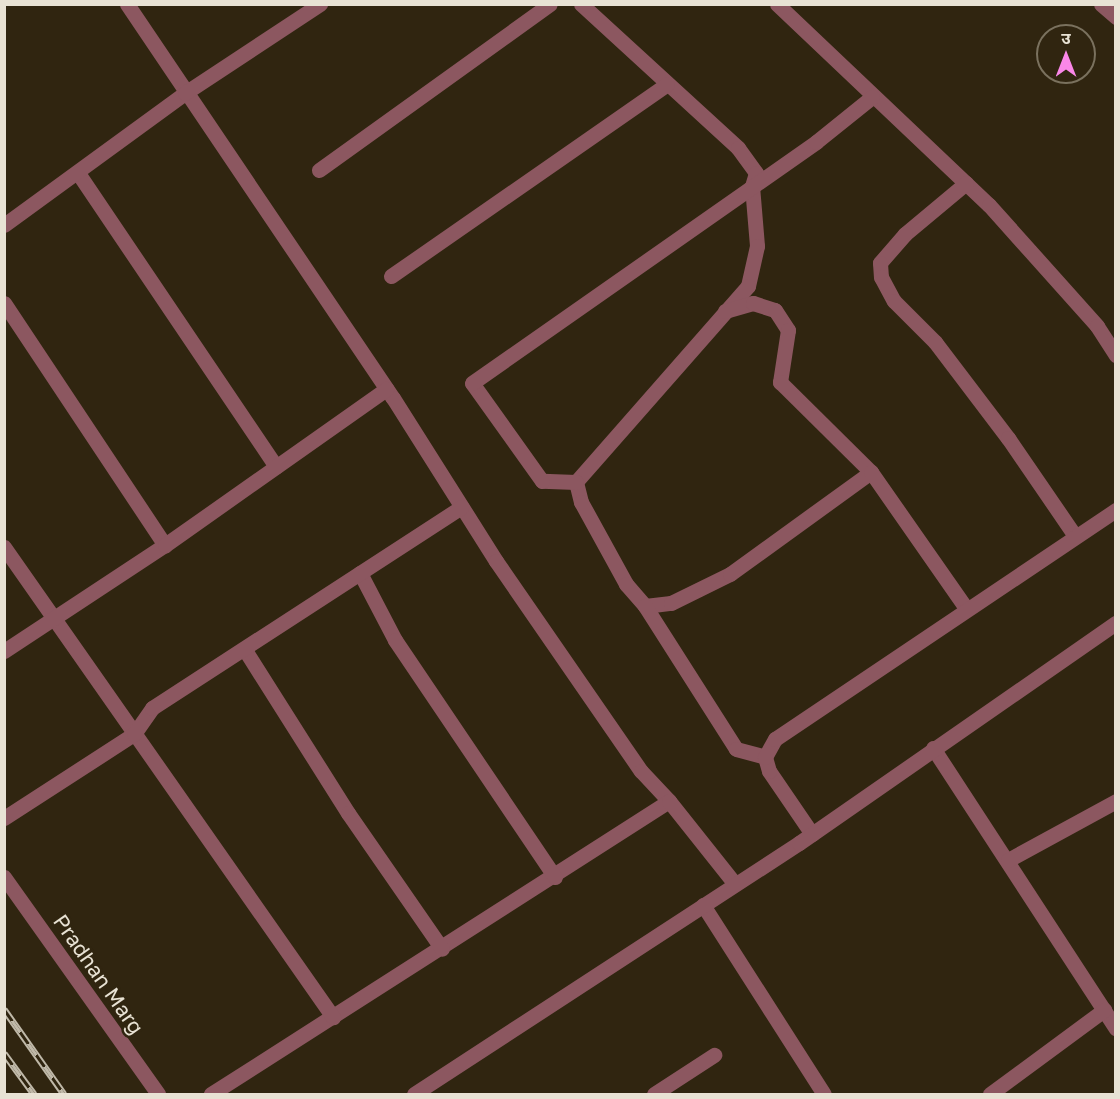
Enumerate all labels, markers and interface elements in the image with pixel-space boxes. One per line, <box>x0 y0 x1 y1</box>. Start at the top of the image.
north arrow <box>1036 24 1096 84</box>
text: उ <box>1061 28 1071 48</box>
street label: Pradhan Marg <box>48 909 150 1039</box>

